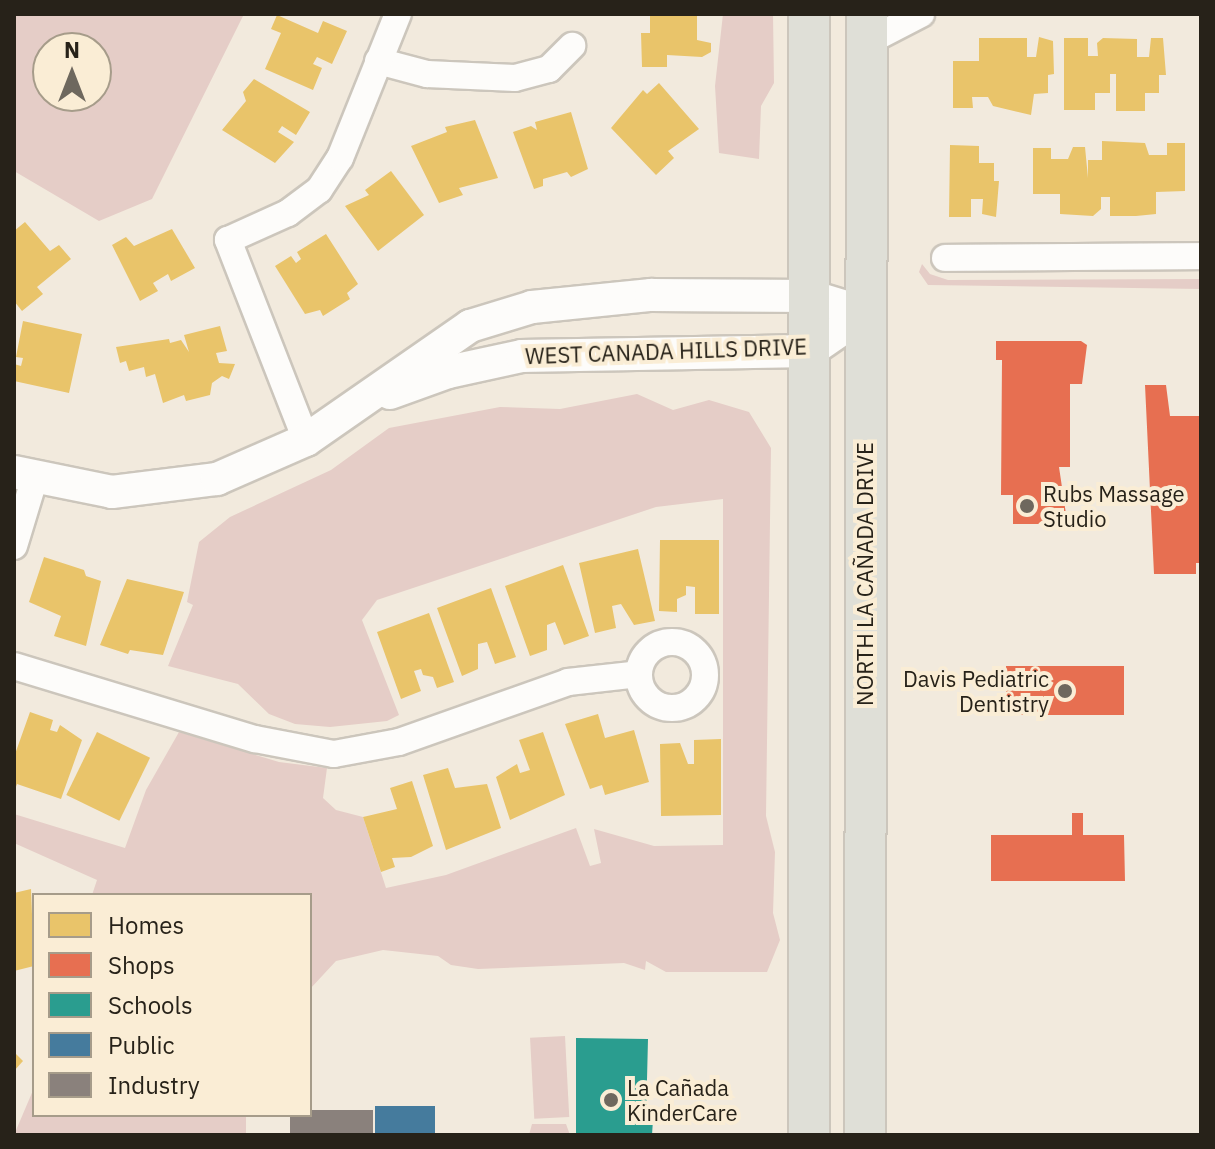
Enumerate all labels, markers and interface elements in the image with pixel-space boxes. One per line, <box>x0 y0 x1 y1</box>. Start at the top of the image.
north arrow <box>32 32 112 112</box>
text: N <box>64 35 80 64</box>
street label: WEST CANADA HILLS DRIVE <box>525 333 807 369</box>
street label: NORTH LA CAÑADA DRIVE <box>852 442 878 706</box>
place label: Rubs Massage Studio <box>1043 480 1184 532</box>
marker: Rubs Massage Studio <box>1018 497 1036 515</box>
place label: Davis Pediatric Dentistry <box>903 665 1049 716</box>
marker: Davis Pediatric Dentistry <box>1056 682 1074 700</box>
legend <box>32 893 312 1117</box>
text: Homes <box>108 909 184 941</box>
text: Shops <box>108 949 175 981</box>
text: Schools <box>108 989 193 1021</box>
text: Public <box>108 1029 175 1061</box>
text: Industry <box>108 1069 200 1101</box>
place label: La Cañada KinderCare <box>627 1074 738 1126</box>
marker: La Cañada KinderCare <box>602 1091 620 1109</box>

